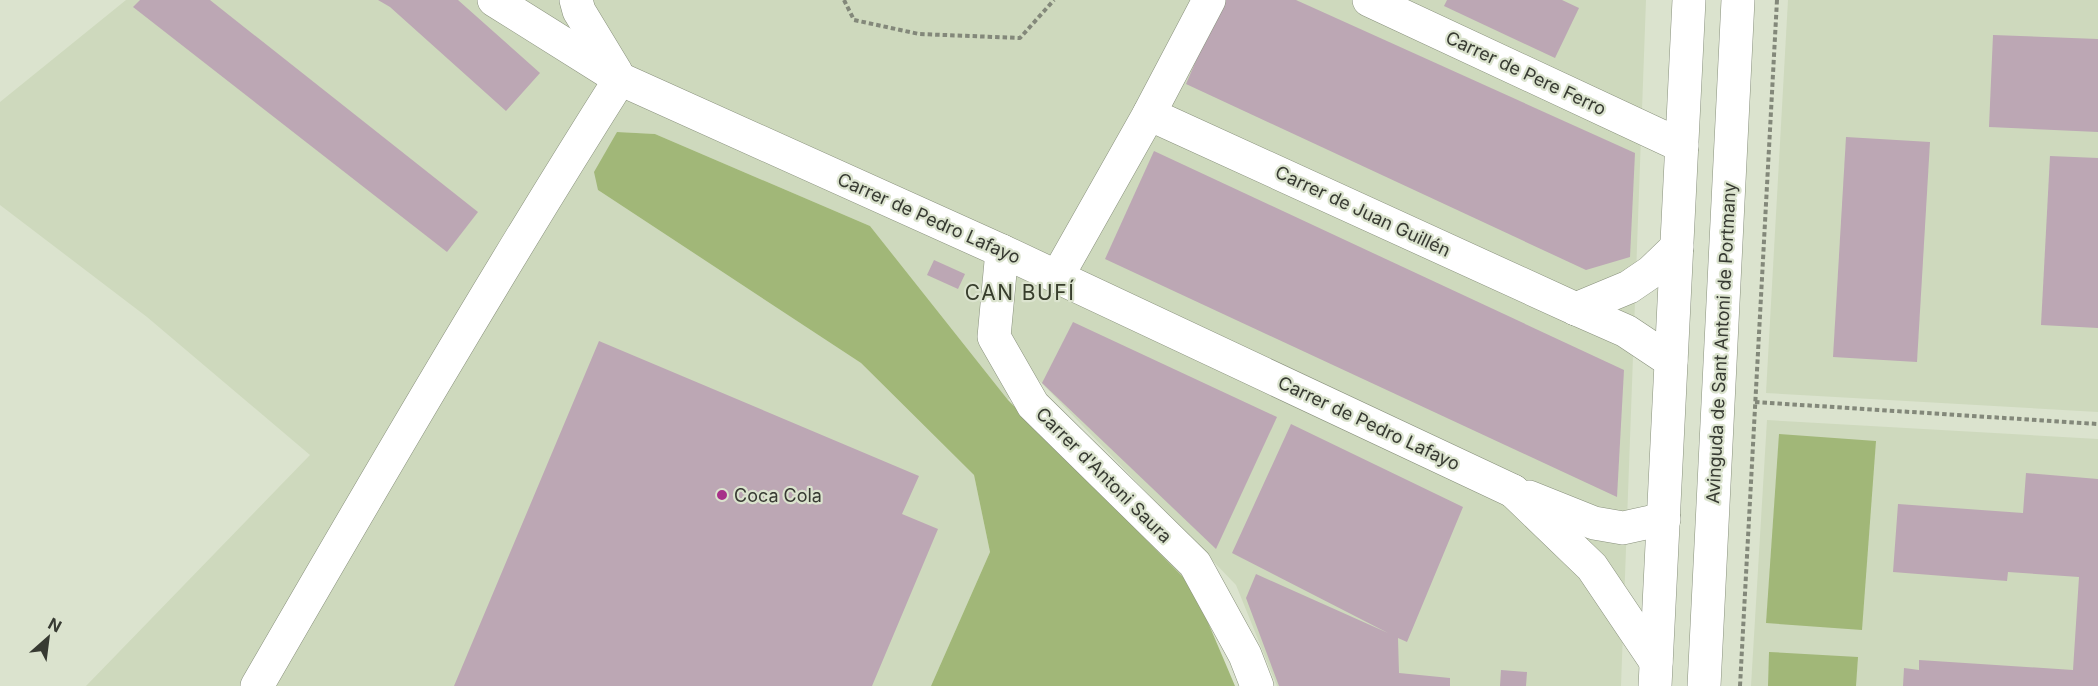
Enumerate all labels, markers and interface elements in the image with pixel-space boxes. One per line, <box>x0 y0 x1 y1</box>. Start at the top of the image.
street label: Carrer de Pere Ferro <box>1443 27 1609 119</box>
street label: Carrer de Juan Guillén <box>1272 161 1454 261</box>
street label: Carrer de Pedro Lafayo <box>834 168 1024 268</box>
street label: Avinguda de Sant Antoni de Portmany <box>1702 182 1740 504</box>
district label: CAN BUFÍ <box>965 279 1075 305</box>
street label: Carrer de Pedro Lafayo <box>1275 372 1463 474</box>
street label: Carrer d'Antoni Saura <box>1032 403 1176 547</box>
place label: Coca Cola <box>734 485 822 506</box>
marker: Coca Cola <box>715 488 729 502</box>
north arrow <box>18 608 78 668</box>
text: N <box>45 613 65 636</box>

